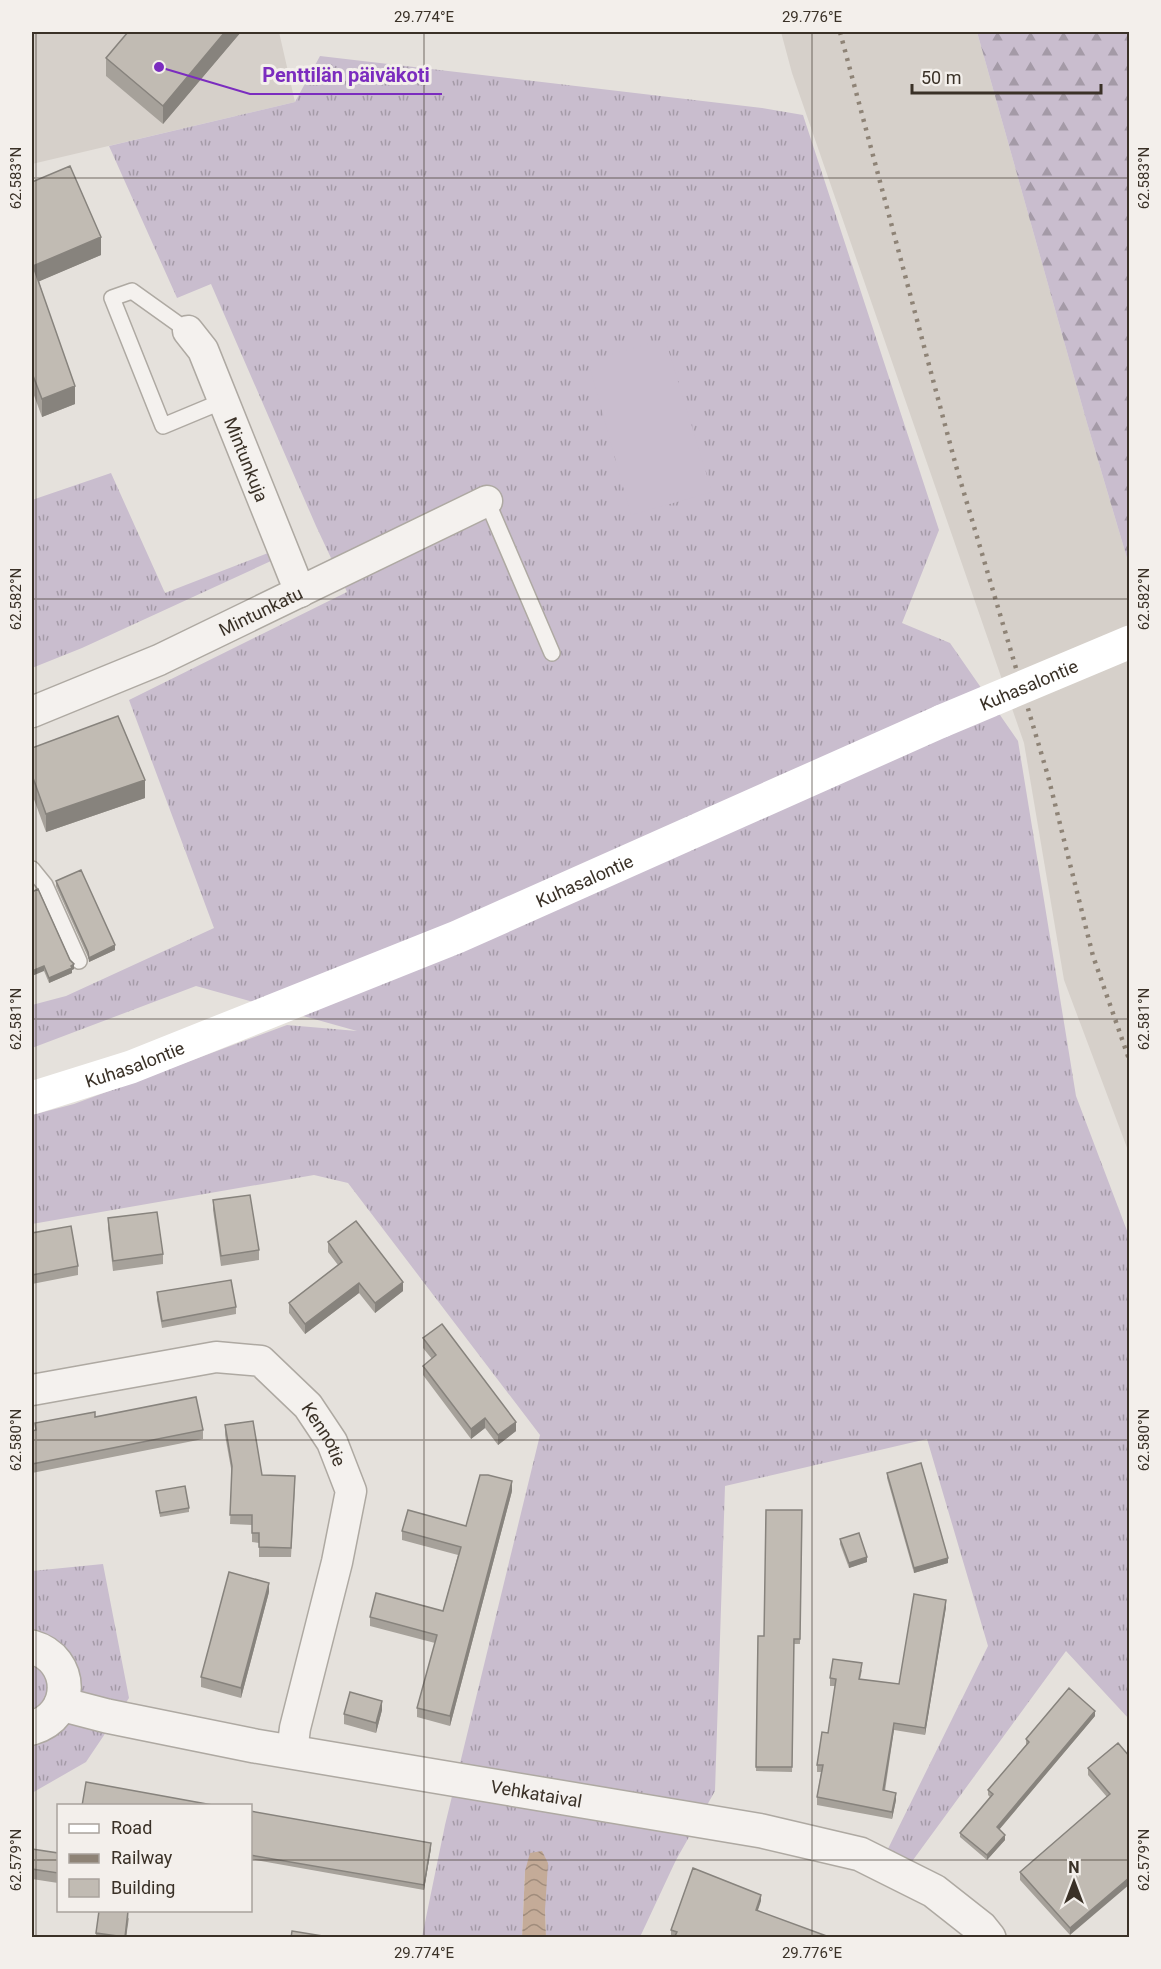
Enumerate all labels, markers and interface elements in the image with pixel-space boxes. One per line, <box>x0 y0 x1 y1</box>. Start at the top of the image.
text: 29.774°E <box>394 8 455 26</box>
text: 29.776°E <box>782 8 843 26</box>
callout: Penttilän päiväkoti <box>250 56 442 94</box>
scale bar <box>912 57 1101 95</box>
text: Penttilän päiväkoti <box>262 63 430 87</box>
text: 50 m <box>921 67 961 88</box>
text: 62.583°N <box>7 147 25 209</box>
text: 62.583°N <box>1135 147 1153 209</box>
street label: Mintunkuja <box>221 414 273 505</box>
text: 62.582°N <box>7 568 25 630</box>
text: 62.582°N <box>1135 568 1153 630</box>
street label: Mintunkatu <box>215 582 306 640</box>
street label: Kuhasalontie <box>977 655 1081 714</box>
street label: Kuhasalontie <box>532 850 636 911</box>
text: 62.581°N <box>7 988 25 1050</box>
text: 62.581°N <box>1135 988 1153 1050</box>
street label: Kuhasalontie <box>82 1036 187 1091</box>
street label: Kennotie <box>298 1398 351 1469</box>
text: 62.580°N <box>7 1409 25 1471</box>
text: 62.580°N <box>1135 1409 1153 1471</box>
street label: Vehkataival <box>489 1775 584 1811</box>
legend <box>57 1804 252 1912</box>
text: Road <box>111 1817 152 1838</box>
text: 62.579°N <box>7 1829 25 1891</box>
text: 62.579°N <box>1135 1829 1153 1891</box>
text: Railway <box>111 1847 173 1868</box>
north arrow <box>1044 1852 1104 1912</box>
text: N <box>1068 1858 1080 1877</box>
text: Building <box>111 1877 175 1898</box>
text: 29.774°E <box>394 1944 455 1962</box>
text: 29.776°E <box>782 1944 843 1962</box>

